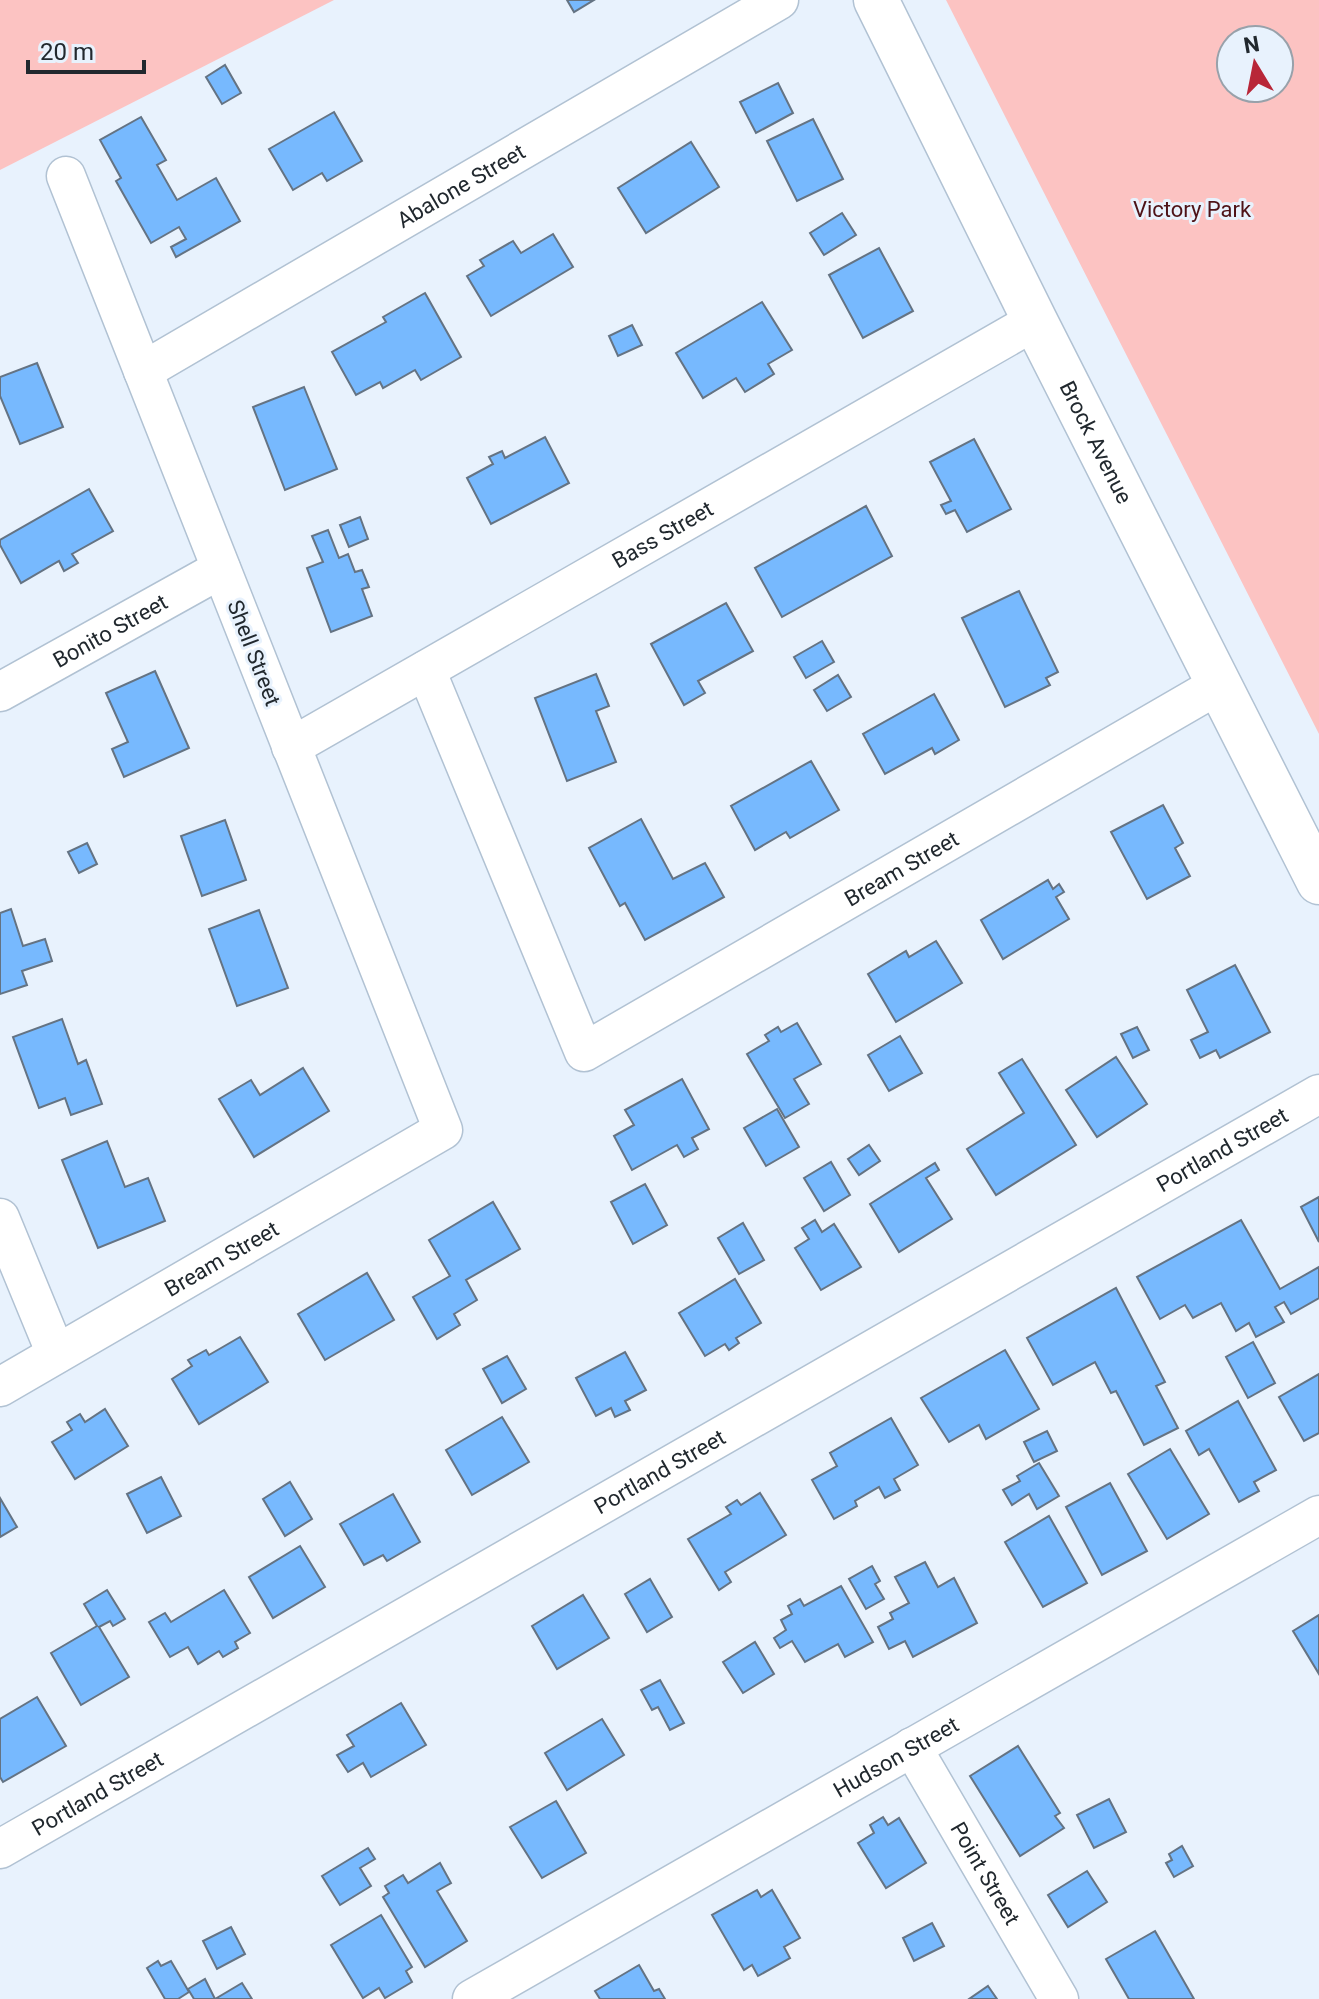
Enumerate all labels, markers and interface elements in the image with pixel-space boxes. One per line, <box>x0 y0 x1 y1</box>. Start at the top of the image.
scale bar <box>28 24 144 74</box>
north arrow <box>1215 24 1295 104</box>
text: N <box>1242 31 1261 58</box>
text: 20 m <box>40 38 94 66</box>
street label: Abalone Street <box>392 139 529 233</box>
park label: Victory Park <box>1133 197 1252 222</box>
street label: Brock Avenue <box>1055 377 1138 507</box>
street label: Bass Street <box>608 496 717 573</box>
street label: Bonito Street <box>49 589 172 672</box>
street label: Shell Street <box>222 597 286 709</box>
street label: Bream Street <box>840 826 963 911</box>
street label: Portland Street <box>1152 1102 1292 1197</box>
street label: Bream Street <box>160 1216 283 1301</box>
street label: Portland Street <box>590 1424 730 1519</box>
street label: Hudson Street <box>829 1711 963 1802</box>
street label: Portland Street <box>27 1746 167 1841</box>
street label: Point Street <box>946 1817 1025 1929</box>

